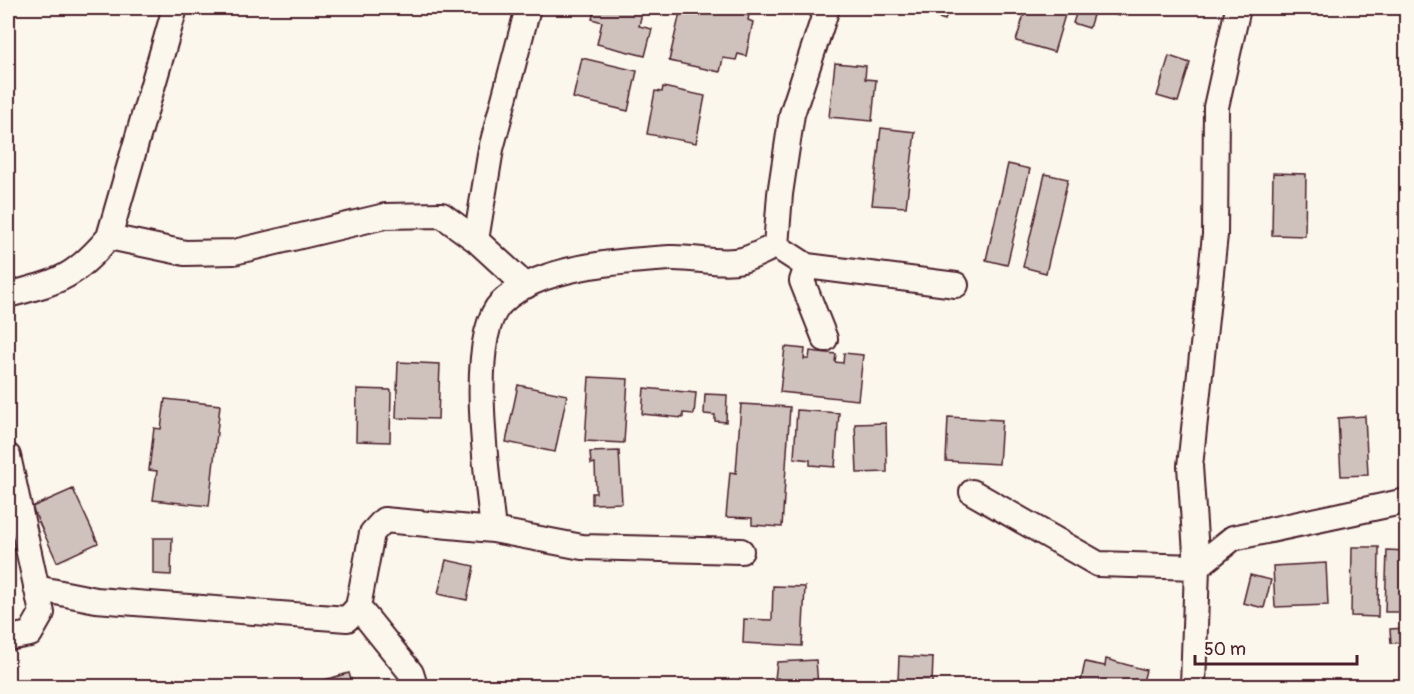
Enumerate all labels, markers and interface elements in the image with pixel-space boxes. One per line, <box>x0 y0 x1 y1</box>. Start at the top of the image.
scale bar <box>1195 628 1357 666</box>
text: 50 m <box>1204 638 1246 661</box>

